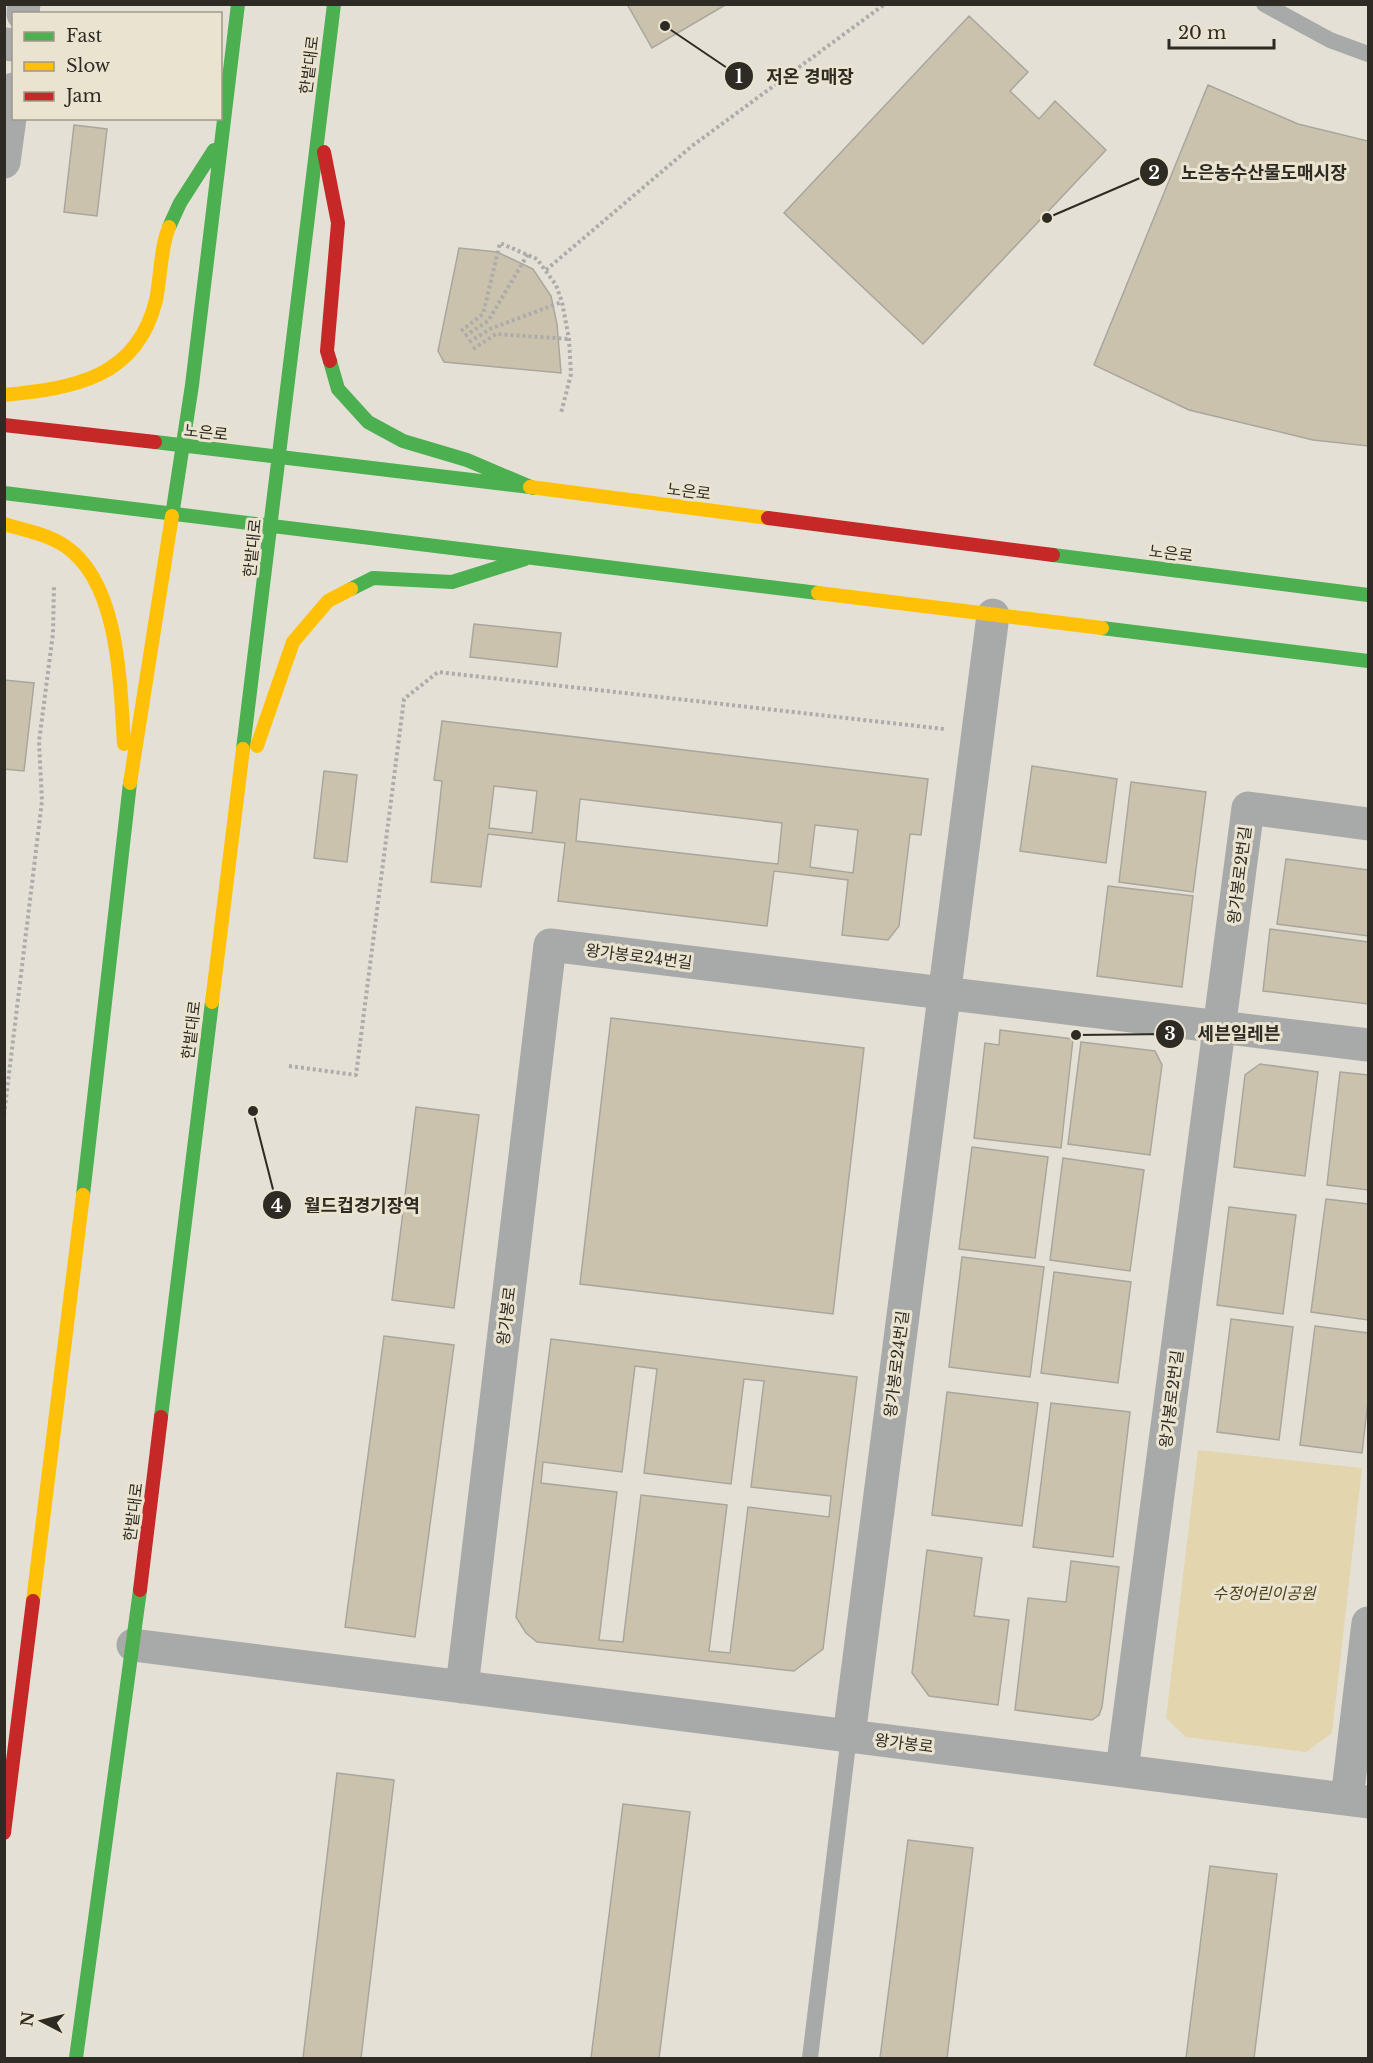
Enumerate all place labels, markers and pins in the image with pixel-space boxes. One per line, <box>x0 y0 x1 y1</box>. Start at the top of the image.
callout: 저온 경매장 <box>724 58 866 94</box>
callout: 노은농수산물도매시장 <box>1139 154 1359 190</box>
callout: 세븐일레븐 <box>1155 1016 1292 1052</box>
callout: 월드컵경기장역 <box>262 1187 432 1223</box>

